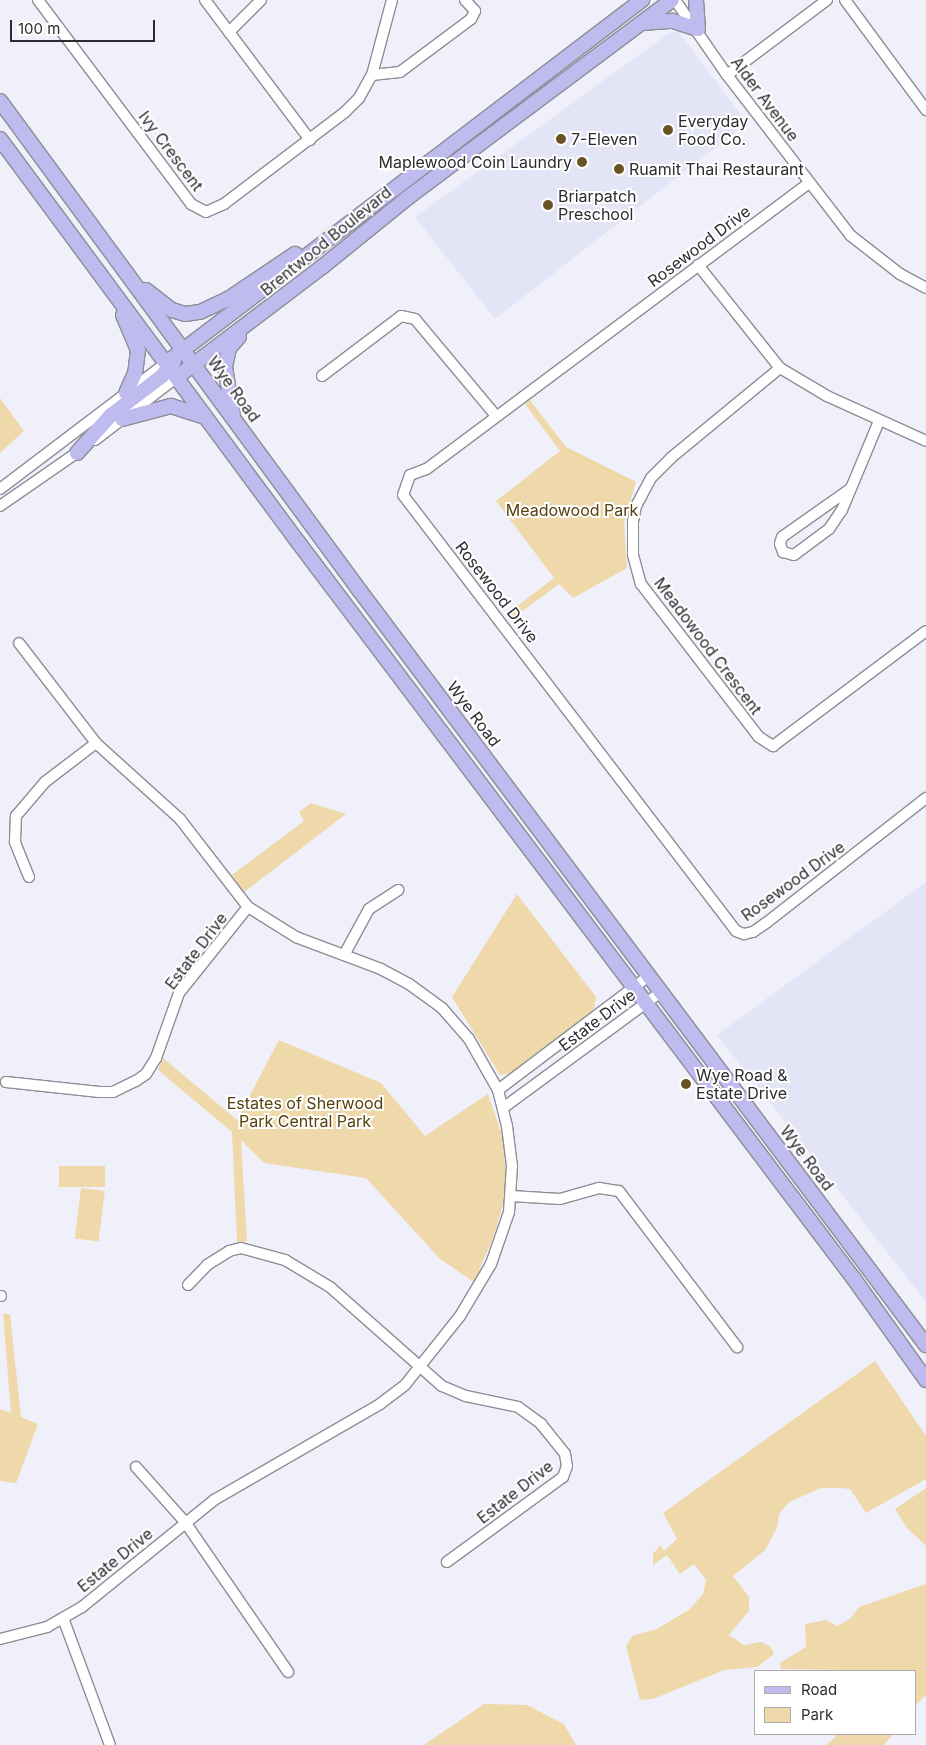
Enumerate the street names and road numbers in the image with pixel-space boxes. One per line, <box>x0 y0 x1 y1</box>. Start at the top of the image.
street label: Alder Avenue <box>727 53 803 145</box>
street label: Ivy Crescent <box>135 107 207 195</box>
street label: Brentwood Boulevard <box>257 182 395 300</box>
street label: Rosewood Drive <box>644 201 754 291</box>
street label: Wye Road <box>204 352 264 426</box>
street label: Rosewood Drive <box>452 538 542 646</box>
street label: Meadowood Crescent <box>650 574 766 718</box>
street label: Wye Road <box>443 678 505 750</box>
street label: Rosewood Drive <box>738 837 848 925</box>
street label: Estate Drive <box>161 909 231 993</box>
street label: Estate Drive <box>555 985 639 1055</box>
street label: Wye Road <box>776 1122 838 1194</box>
street label: Estate Drive <box>473 1456 557 1528</box>
street label: Estate Drive <box>74 1524 156 1596</box>

